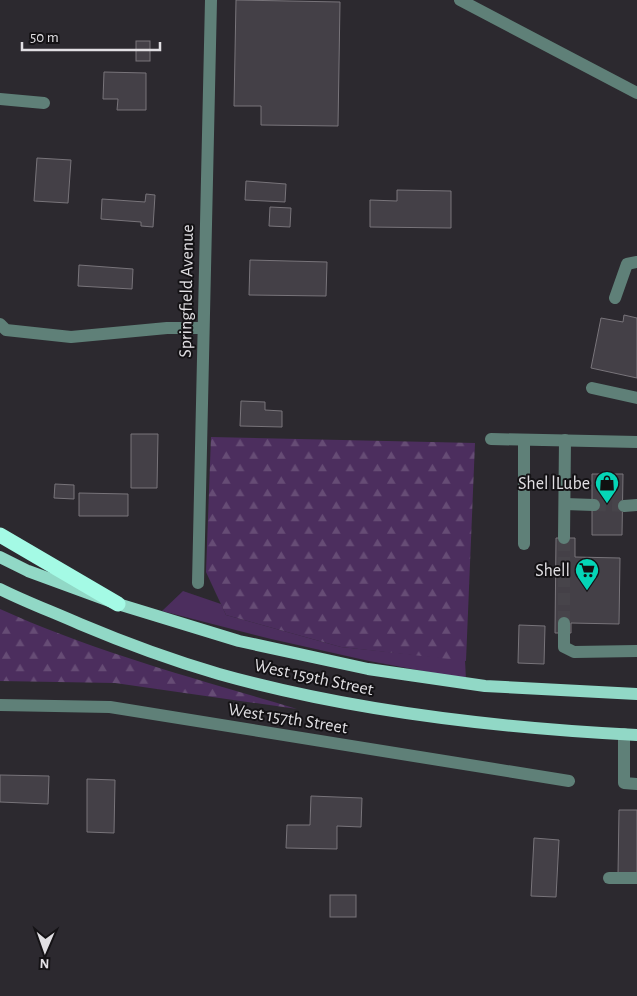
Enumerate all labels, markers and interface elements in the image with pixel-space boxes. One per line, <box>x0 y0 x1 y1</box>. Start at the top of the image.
scale bar <box>22 20 160 52</box>
text: 50 m <box>30 30 59 45</box>
street label: Springfield Avenue <box>177 224 197 358</box>
shop icon: Shel lLube <box>594 470 620 504</box>
place label: Shel lLube <box>518 475 590 493</box>
supermarket icon: Shell <box>574 557 600 591</box>
place label: Shell <box>535 562 570 580</box>
street label: West 159th Street <box>252 657 375 699</box>
street label: West 157th Street <box>227 701 349 737</box>
north arrow <box>20 926 70 976</box>
text: N <box>39 956 50 970</box>

